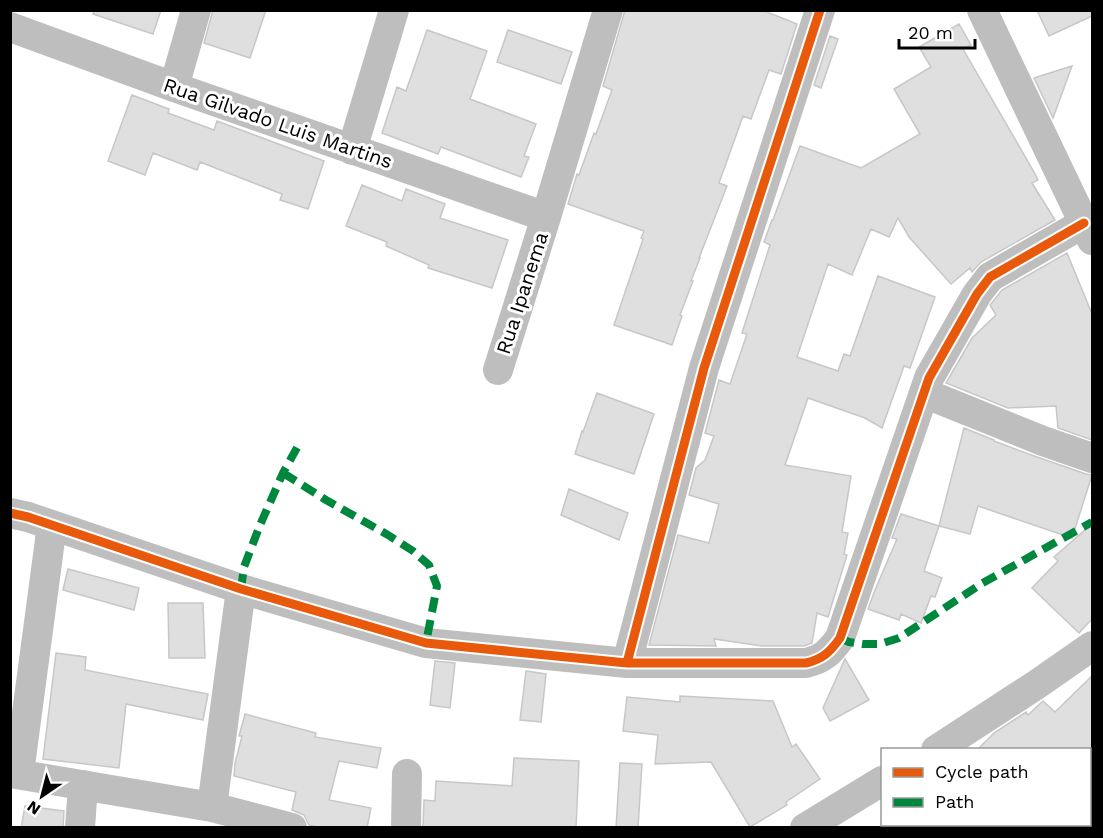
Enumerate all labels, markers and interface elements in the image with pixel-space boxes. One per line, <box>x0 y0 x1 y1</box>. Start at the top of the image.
scale bar <box>899 12 976 50</box>
text: 20 m <box>908 22 953 43</box>
street label: Rua Gilvado Luis Martins <box>160 72 396 174</box>
street label: Rua Ipanema <box>491 229 553 357</box>
legend <box>881 748 1091 826</box>
text: Cycle path <box>935 761 1029 782</box>
north arrow <box>12 766 72 826</box>
text: Path <box>935 791 975 812</box>
text: N <box>23 797 44 819</box>

